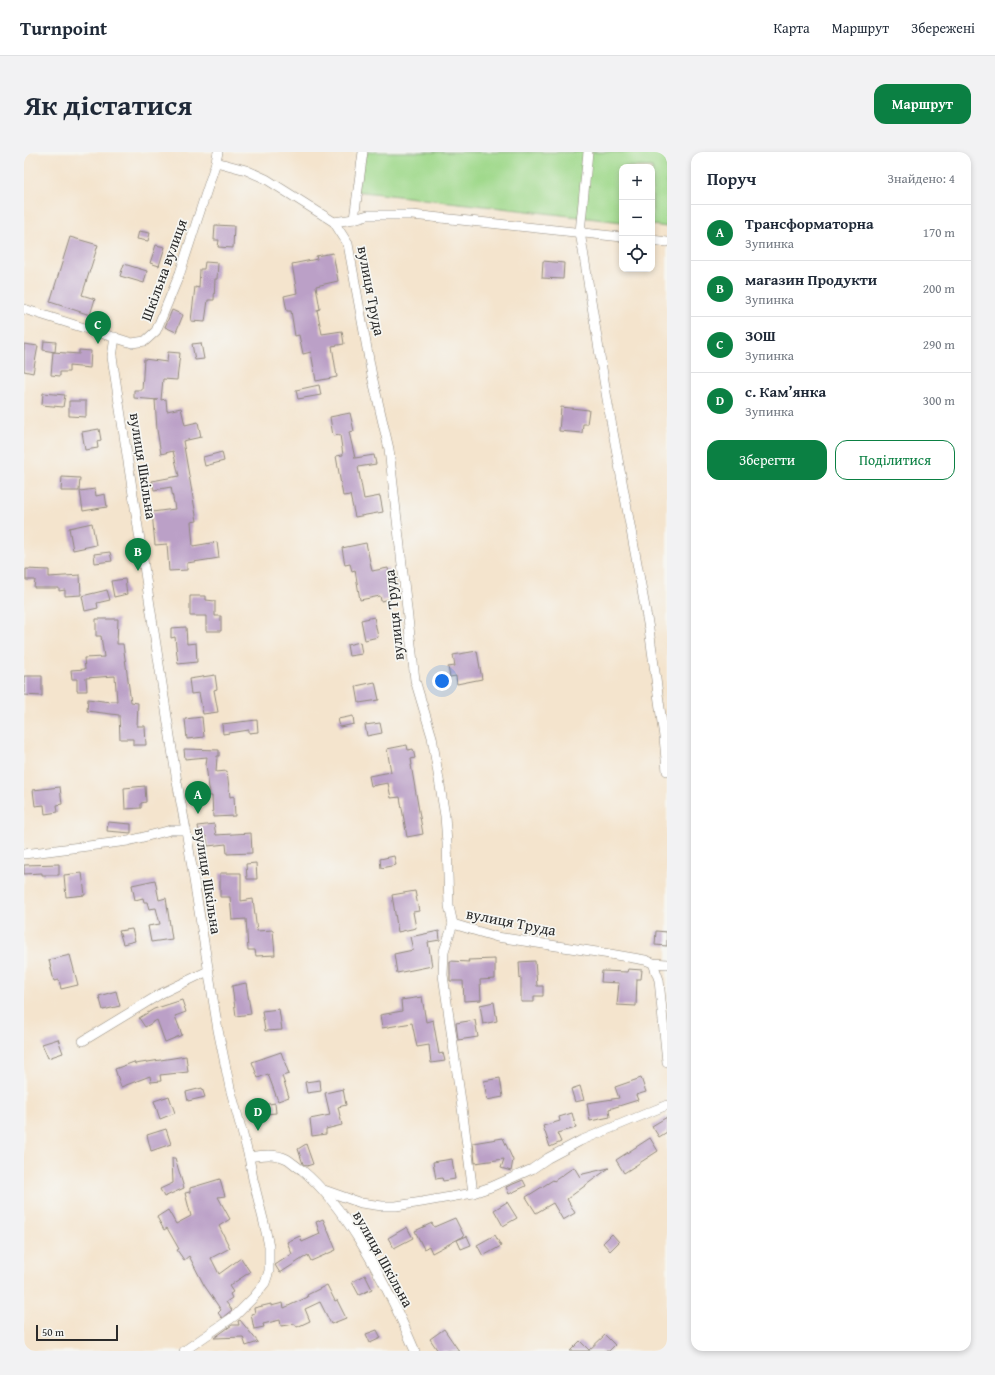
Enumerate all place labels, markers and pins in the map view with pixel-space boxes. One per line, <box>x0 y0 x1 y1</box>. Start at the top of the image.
pin: C <box>85 311 111 344</box>
pin: B <box>125 538 151 571</box>
pin: A <box>185 781 211 814</box>
pin: D <box>245 1098 271 1131</box>

